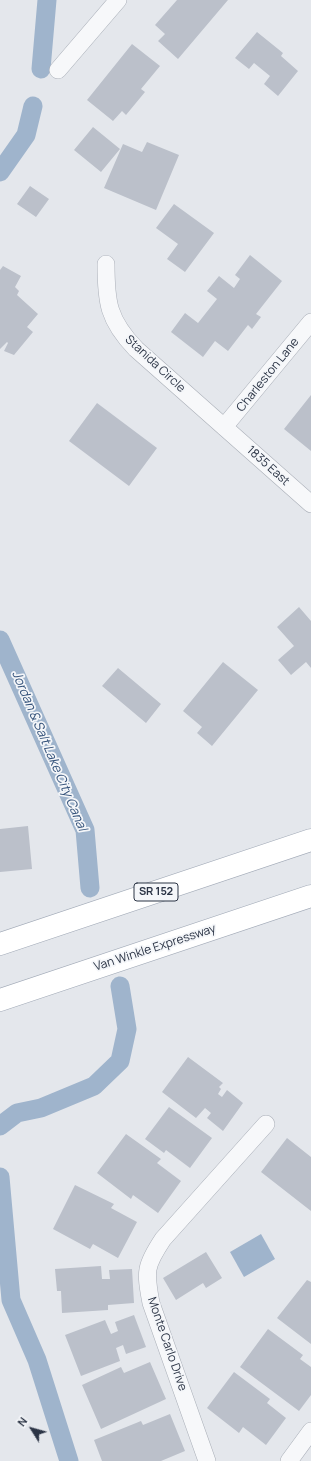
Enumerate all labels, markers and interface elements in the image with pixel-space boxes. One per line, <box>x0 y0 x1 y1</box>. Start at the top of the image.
street label: Stanida Circle <box>122 333 188 395</box>
street label: Charleston Lane <box>234 335 302 415</box>
street label: 1835 East <box>244 443 292 489</box>
water label: Jordan & Salt Lake City Canal <box>8 669 90 833</box>
road number: SR 152 <box>134 883 178 901</box>
street label: Van Winkle Expressway <box>92 921 218 975</box>
street label: Monte Carlo Drive <box>144 1295 190 1393</box>
north arrow <box>12 1409 52 1449</box>
text: N <box>14 1414 30 1429</box>

